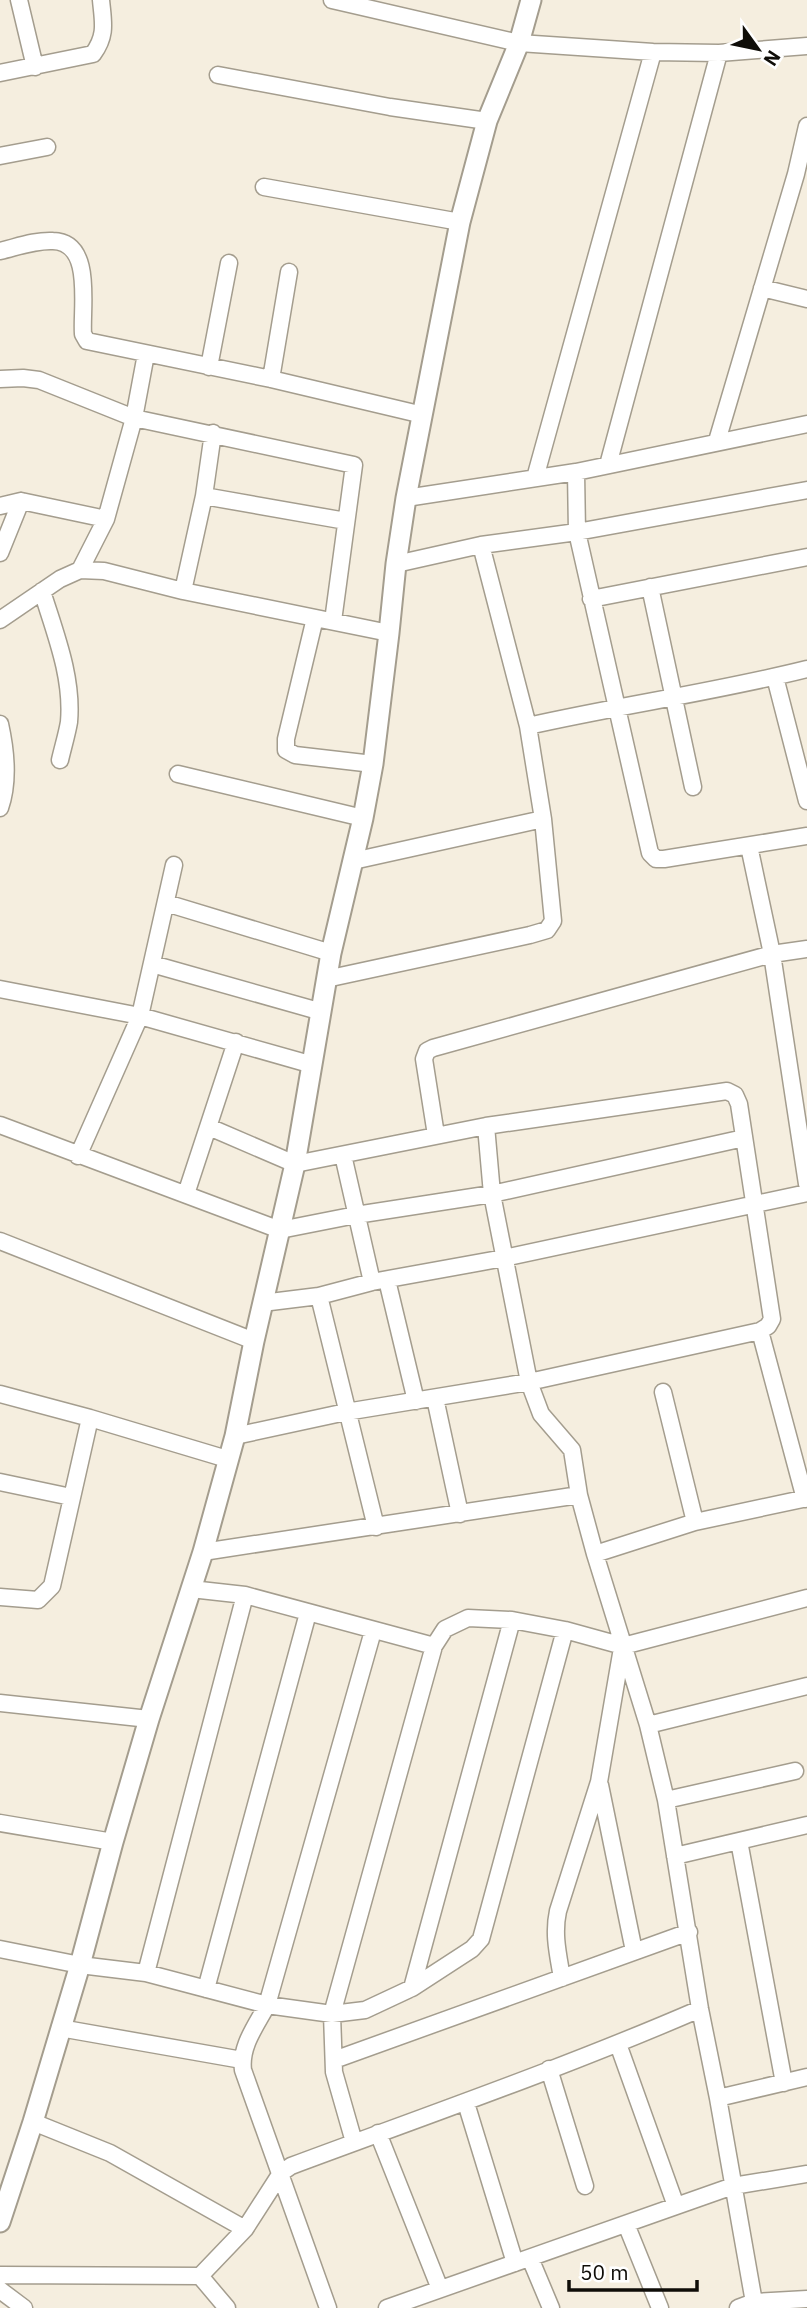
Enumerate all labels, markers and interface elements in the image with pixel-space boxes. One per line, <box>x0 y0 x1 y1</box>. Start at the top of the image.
north arrow <box>723 14 793 84</box>
text: N <box>758 46 786 71</box>
scale bar <box>569 2248 697 2292</box>
text: 50 m <box>580 2258 629 2286</box>

